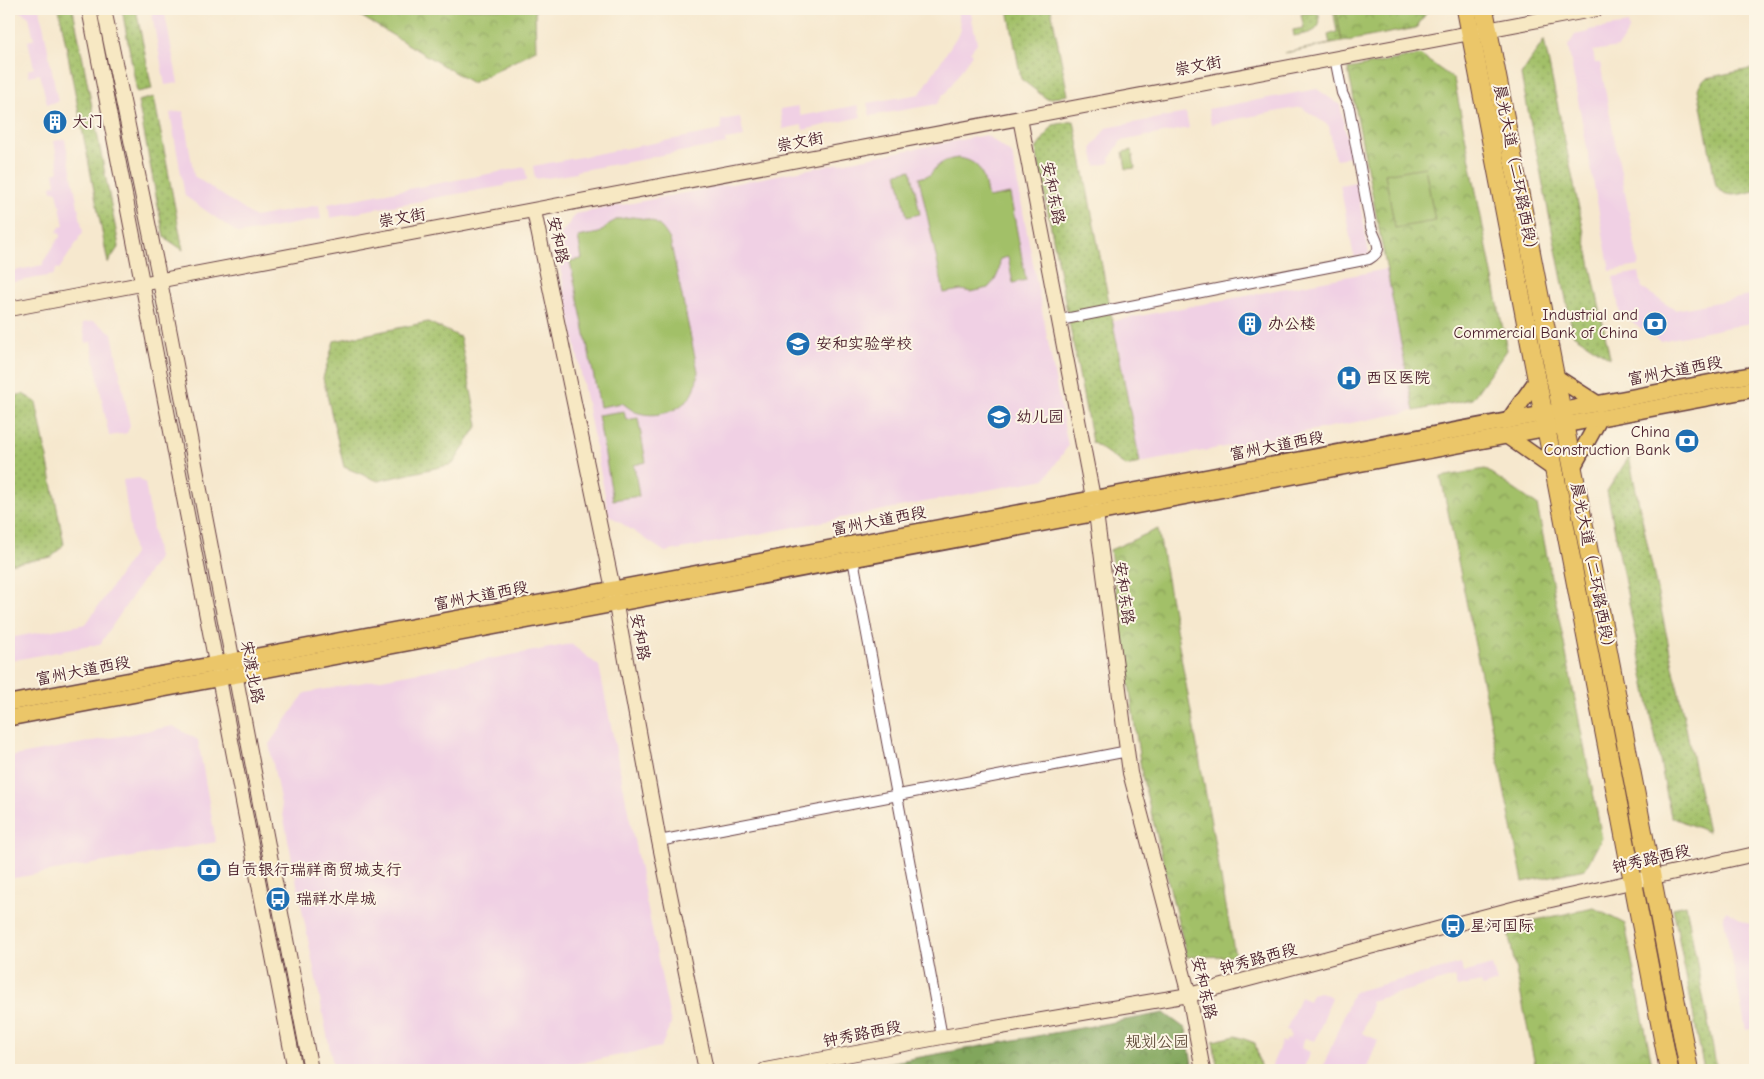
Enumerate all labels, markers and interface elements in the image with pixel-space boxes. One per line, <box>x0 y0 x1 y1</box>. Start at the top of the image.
street label: 崇文街 <box>1173 53 1223 79</box>
street label: 晨光大道（二环路西段） <box>1490 83 1542 259</box>
building icon: 大门 <box>42 109 68 135</box>
place label: 大门 <box>72 113 104 131</box>
street label: 崇文街 <box>775 129 825 155</box>
street label: 安和东路 <box>1038 160 1068 226</box>
street label: 崇文街 <box>377 205 427 231</box>
street label: 安和路 <box>544 215 572 265</box>
place label: Industrial and Commercial Bank of China <box>1453 306 1638 342</box>
building icon: 办公楼 <box>1237 311 1263 337</box>
bank icon: Industrial and Commercial Bank of China <box>1642 311 1668 337</box>
place label: 办公楼 <box>1268 315 1316 333</box>
school or university icon: 安和实验学校 <box>785 331 811 357</box>
place label: 安和实验学校 <box>816 335 912 353</box>
street label: 富州大道西段 <box>1626 353 1724 389</box>
hospital icon: 西区医院 <box>1336 365 1362 391</box>
place label: 西区医院 <box>1366 369 1430 387</box>
school or university icon: 幼儿园 <box>986 404 1012 430</box>
place label: 幼儿园 <box>1016 408 1064 426</box>
place label: China Construction Bank <box>1544 423 1670 459</box>
street label: 富州大道西段 <box>1228 428 1326 464</box>
bank icon: China Construction Bank <box>1674 428 1700 454</box>
street label: 晨光大道（二环路西段） <box>1567 481 1619 657</box>
street label: 富州大道西段 <box>830 503 928 539</box>
street label: 安和东路 <box>1111 560 1137 626</box>
street label: 富州大道西段 <box>432 578 530 614</box>
street label: 安和路 <box>627 612 653 662</box>
street label: 宋渡北路 <box>237 639 267 705</box>
street label: 富州大道西段 <box>34 653 132 689</box>
street label: 钟秀路西段 <box>1610 841 1692 877</box>
bank icon: 自贡银行瑞祥商贸城支行 <box>196 857 222 883</box>
place label: 自贡银行瑞祥商贸城支行 <box>226 861 402 879</box>
bus stop icon: 瑞祥水岸城 <box>265 886 291 912</box>
place label: 瑞祥水岸城 <box>296 890 376 908</box>
bus stop icon: 星河国际 <box>1440 913 1466 939</box>
place label: 星河国际 <box>1470 917 1534 935</box>
street label: 钟秀路西段 <box>1217 940 1299 978</box>
street label: 安和东路 <box>1188 955 1220 1021</box>
street label: 钟秀路西段 <box>821 1018 903 1050</box>
park label: 规划公园 <box>1125 1033 1189 1051</box>

